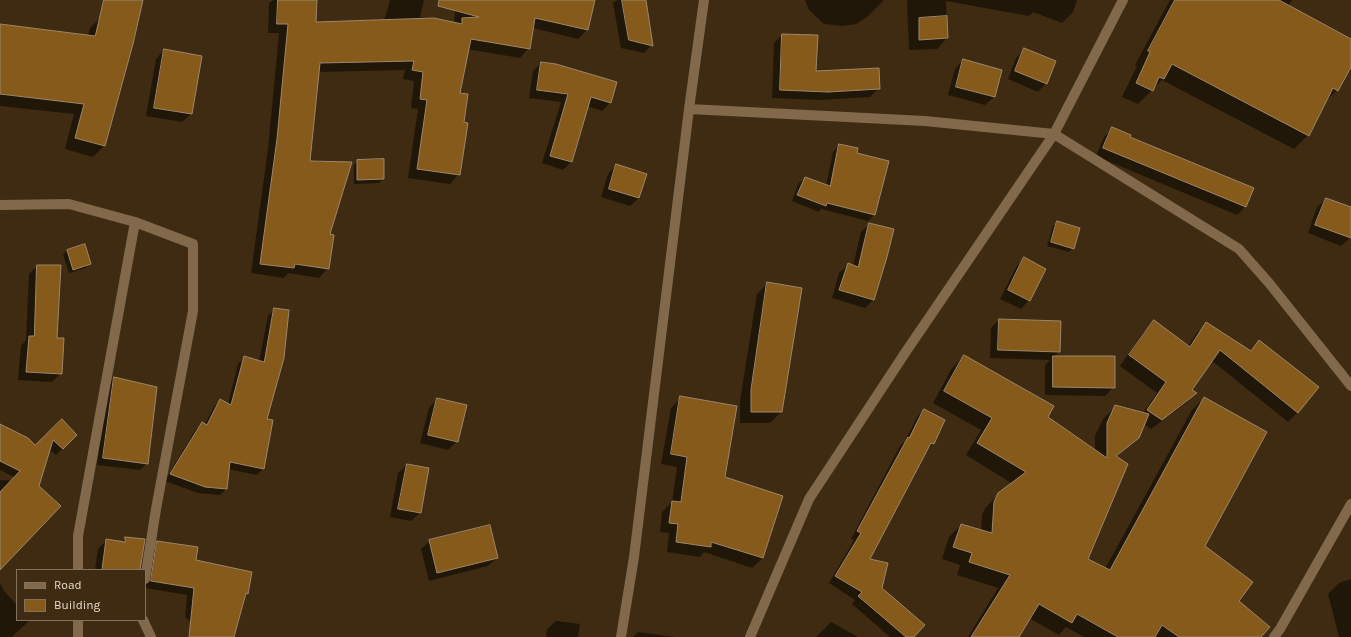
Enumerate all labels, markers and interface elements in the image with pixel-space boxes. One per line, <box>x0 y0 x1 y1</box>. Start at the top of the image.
legend <box>16 569 146 621</box>
text: Road <box>54 578 82 592</box>
text: Building <box>54 598 100 612</box>

